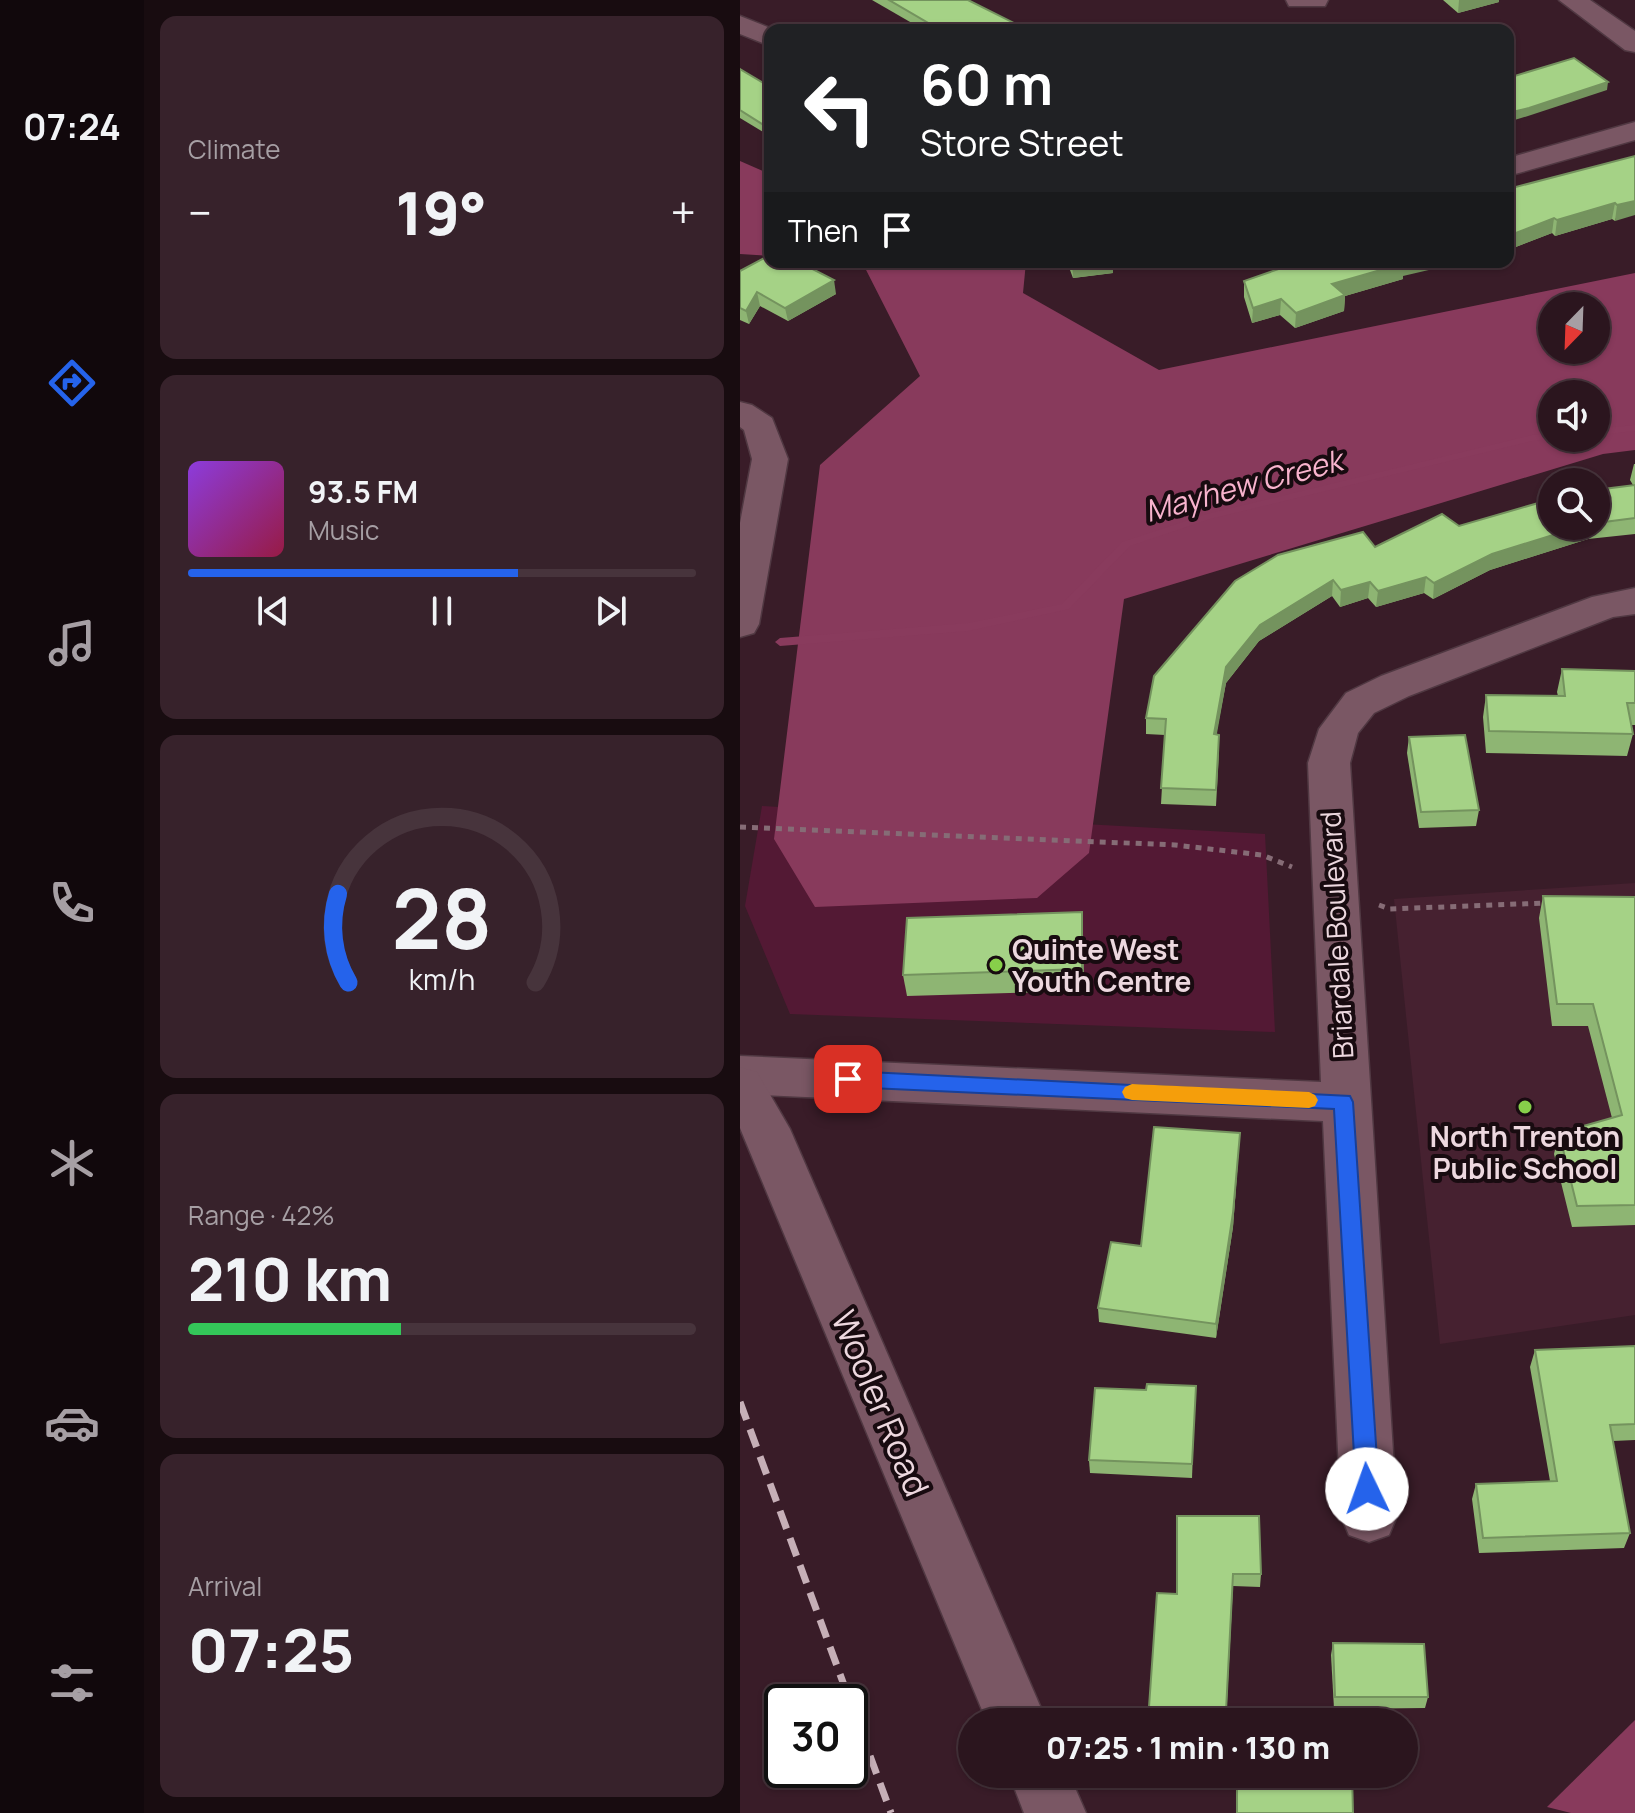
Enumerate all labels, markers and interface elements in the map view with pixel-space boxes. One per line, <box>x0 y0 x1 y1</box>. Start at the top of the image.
text: 60 m <box>920 45 1053 122</box>
icon: left <box>788 56 892 160</box>
text: 07:24 <box>23 102 121 151</box>
text: Store Street <box>920 118 1124 167</box>
text: Climate <box>188 131 280 167</box>
text: 19° <box>395 171 487 253</box>
text: − <box>188 182 212 242</box>
text: + <box>671 182 696 242</box>
icon: arrive <box>875 208 919 252</box>
text: Then <box>788 210 859 251</box>
north arrow <box>1538 292 1610 364</box>
map controls <box>1538 292 1610 540</box>
icon: directions <box>44 355 100 411</box>
button: sound <box>1538 380 1610 452</box>
water label: Mayhew Creek <box>1140 438 1350 531</box>
button: search <box>1538 468 1610 540</box>
text: 93.5 FM <box>308 471 418 512</box>
text: Music <box>308 512 379 548</box>
icon: previous <box>251 589 295 633</box>
icon: pause <box>420 589 464 633</box>
icon: next <box>589 589 633 633</box>
icon: music <box>44 615 100 671</box>
street label: Briardale Boulevard <box>1311 810 1361 1060</box>
text: 28 <box>392 859 492 973</box>
icon: phone <box>44 875 100 931</box>
place label: Quinte West Youth Centre <box>1012 930 1191 1000</box>
marker: Quinte West Youth Centre <box>987 956 1005 974</box>
text: km/h <box>409 960 475 999</box>
pin <box>814 1045 882 1113</box>
icon: arrive <box>826 1057 870 1101</box>
marker: North Trenton Public School <box>1516 1098 1534 1116</box>
place label: North Trenton Public School <box>1430 1117 1620 1187</box>
icon: climate <box>44 1135 100 1191</box>
text: Range · 42% <box>188 1197 335 1233</box>
text: 210 km <box>188 1237 392 1319</box>
street label: Wooler Road <box>821 1303 941 1503</box>
icon: car <box>44 1395 100 1451</box>
position arrow <box>1325 1447 1409 1531</box>
text: Arrival <box>188 1568 262 1604</box>
text: 07:25 <box>188 1608 354 1690</box>
icon: filters <box>44 1655 100 1711</box>
speed limit sign: 30 <box>764 1684 868 1788</box>
text: 07:25 · 1 min · 130 m <box>1046 1727 1330 1768</box>

